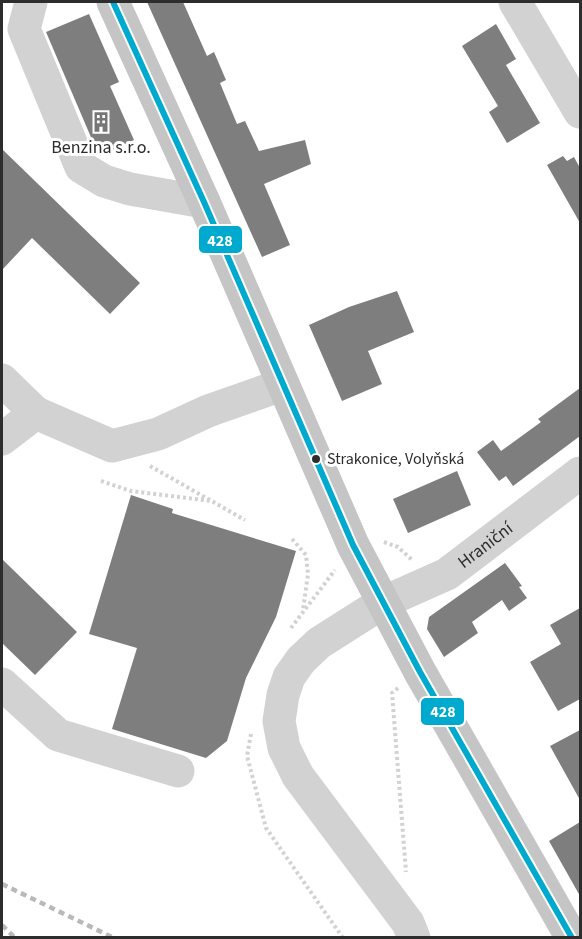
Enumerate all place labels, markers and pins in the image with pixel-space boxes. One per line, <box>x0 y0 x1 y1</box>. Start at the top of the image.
building icon: Benzina s.r.o. <box>89 110 113 134</box>
place label: Benzina s.r.o. <box>51 135 151 160</box>
place label: Strakonice, Volyňská <box>327 448 464 470</box>
marker: Strakonice, Volyňská <box>310 453 322 465</box>

